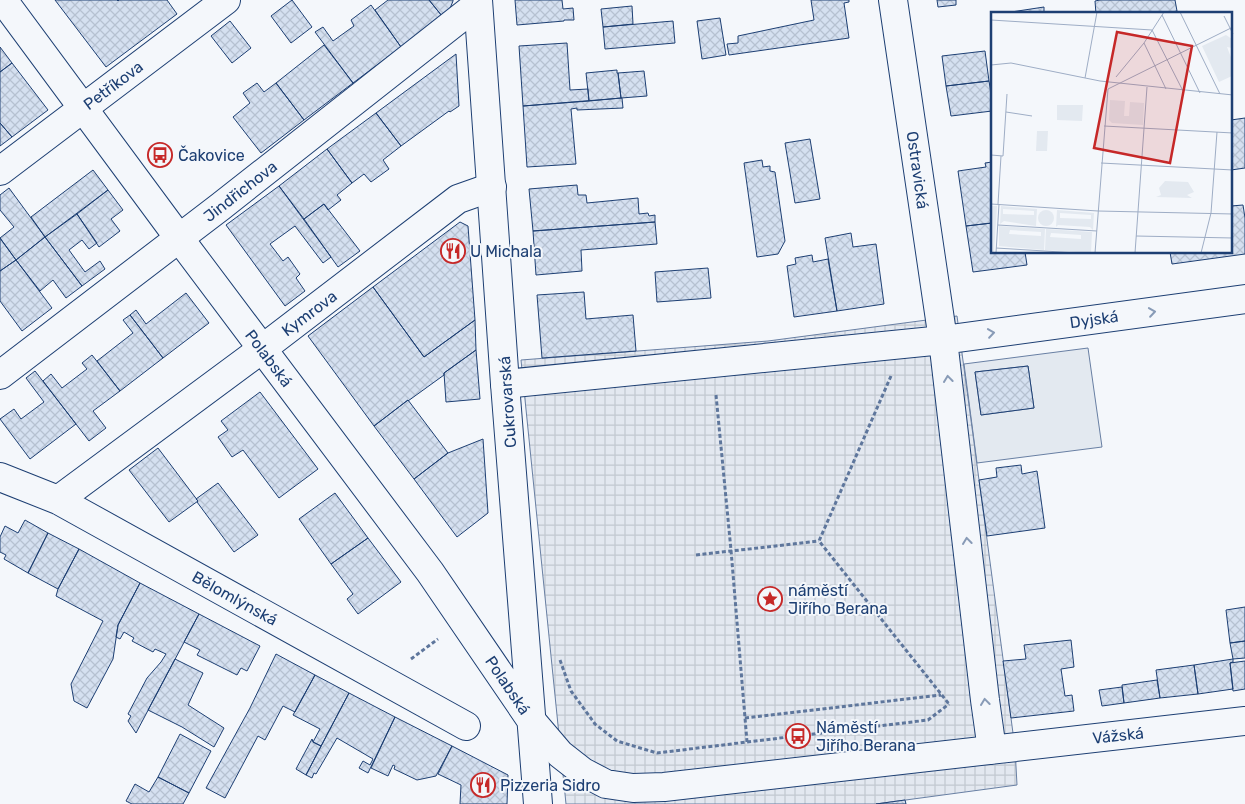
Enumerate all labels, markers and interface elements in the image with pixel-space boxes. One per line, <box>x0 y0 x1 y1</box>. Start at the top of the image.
inset map <box>991 12 1232 254</box>
street label: Petříkova <box>80 57 147 114</box>
street label: Ostravická <box>903 130 932 210</box>
bus stop icon: Čakovice <box>147 142 173 168</box>
place label: Čakovice <box>178 145 245 165</box>
street label: Jindřichova <box>200 157 281 226</box>
restaurant icon: U Michala <box>440 238 466 264</box>
place label: U Michala <box>470 242 542 261</box>
street label: Kymrova <box>278 287 341 340</box>
street label: Dyjská <box>1068 307 1120 332</box>
one-way arrow <box>1149 307 1157 318</box>
street label: Polabská <box>241 326 296 391</box>
one-way arrow <box>988 328 996 339</box>
street label: Cukrovarská <box>495 355 520 448</box>
one-way arrow <box>943 375 954 383</box>
one-way arrow <box>962 536 973 544</box>
street label: Bělomlýnská <box>189 567 281 630</box>
place label: náměstí Jiřího Berana <box>788 581 888 618</box>
place icon: náměstí Jiřího Berana <box>757 586 783 612</box>
street label: Polabská <box>481 652 534 718</box>
one-way arrow <box>981 698 991 706</box>
place label: Náměstí Jiřího Berana <box>816 718 916 755</box>
bus stop icon: Náměstí Jiřího Berana <box>785 723 811 749</box>
street label: Vážská <box>1091 723 1145 748</box>
restaurant icon: Pizzeria Sidro <box>470 772 496 798</box>
place label: Pizzeria Sidro <box>500 776 600 795</box>

